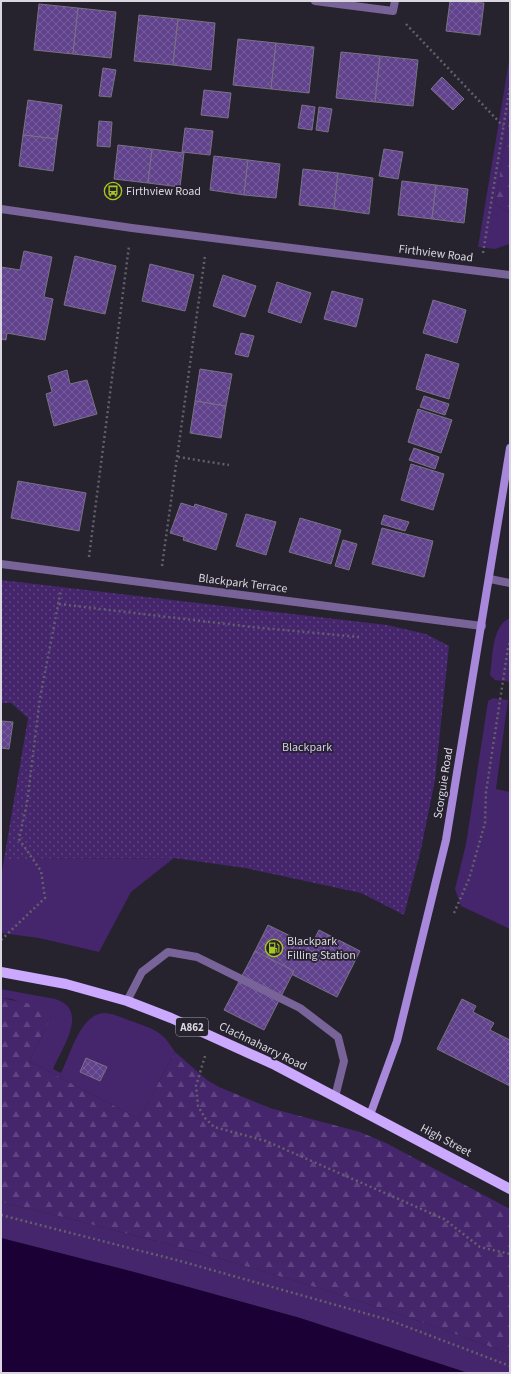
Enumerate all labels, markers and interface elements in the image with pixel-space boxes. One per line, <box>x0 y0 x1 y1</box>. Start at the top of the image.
bus stop icon: Firthview Road <box>103 181 123 201</box>
place label: Firthview Road <box>126 183 201 200</box>
street label: Firthview Road <box>398 240 474 267</box>
street label: Blackpark Terrace <box>197 570 288 597</box>
park label: Blackpark <box>282 739 332 756</box>
street label: Scorguie Road <box>429 746 458 820</box>
place label: Blackpark Filling Station <box>287 933 356 964</box>
fuel station icon: Blackpark Filling Station <box>264 938 284 958</box>
road number: A862 <box>176 1018 208 1036</box>
street label: Clachnaharry Road <box>216 1018 309 1075</box>
street label: High Street <box>417 1120 474 1161</box>

